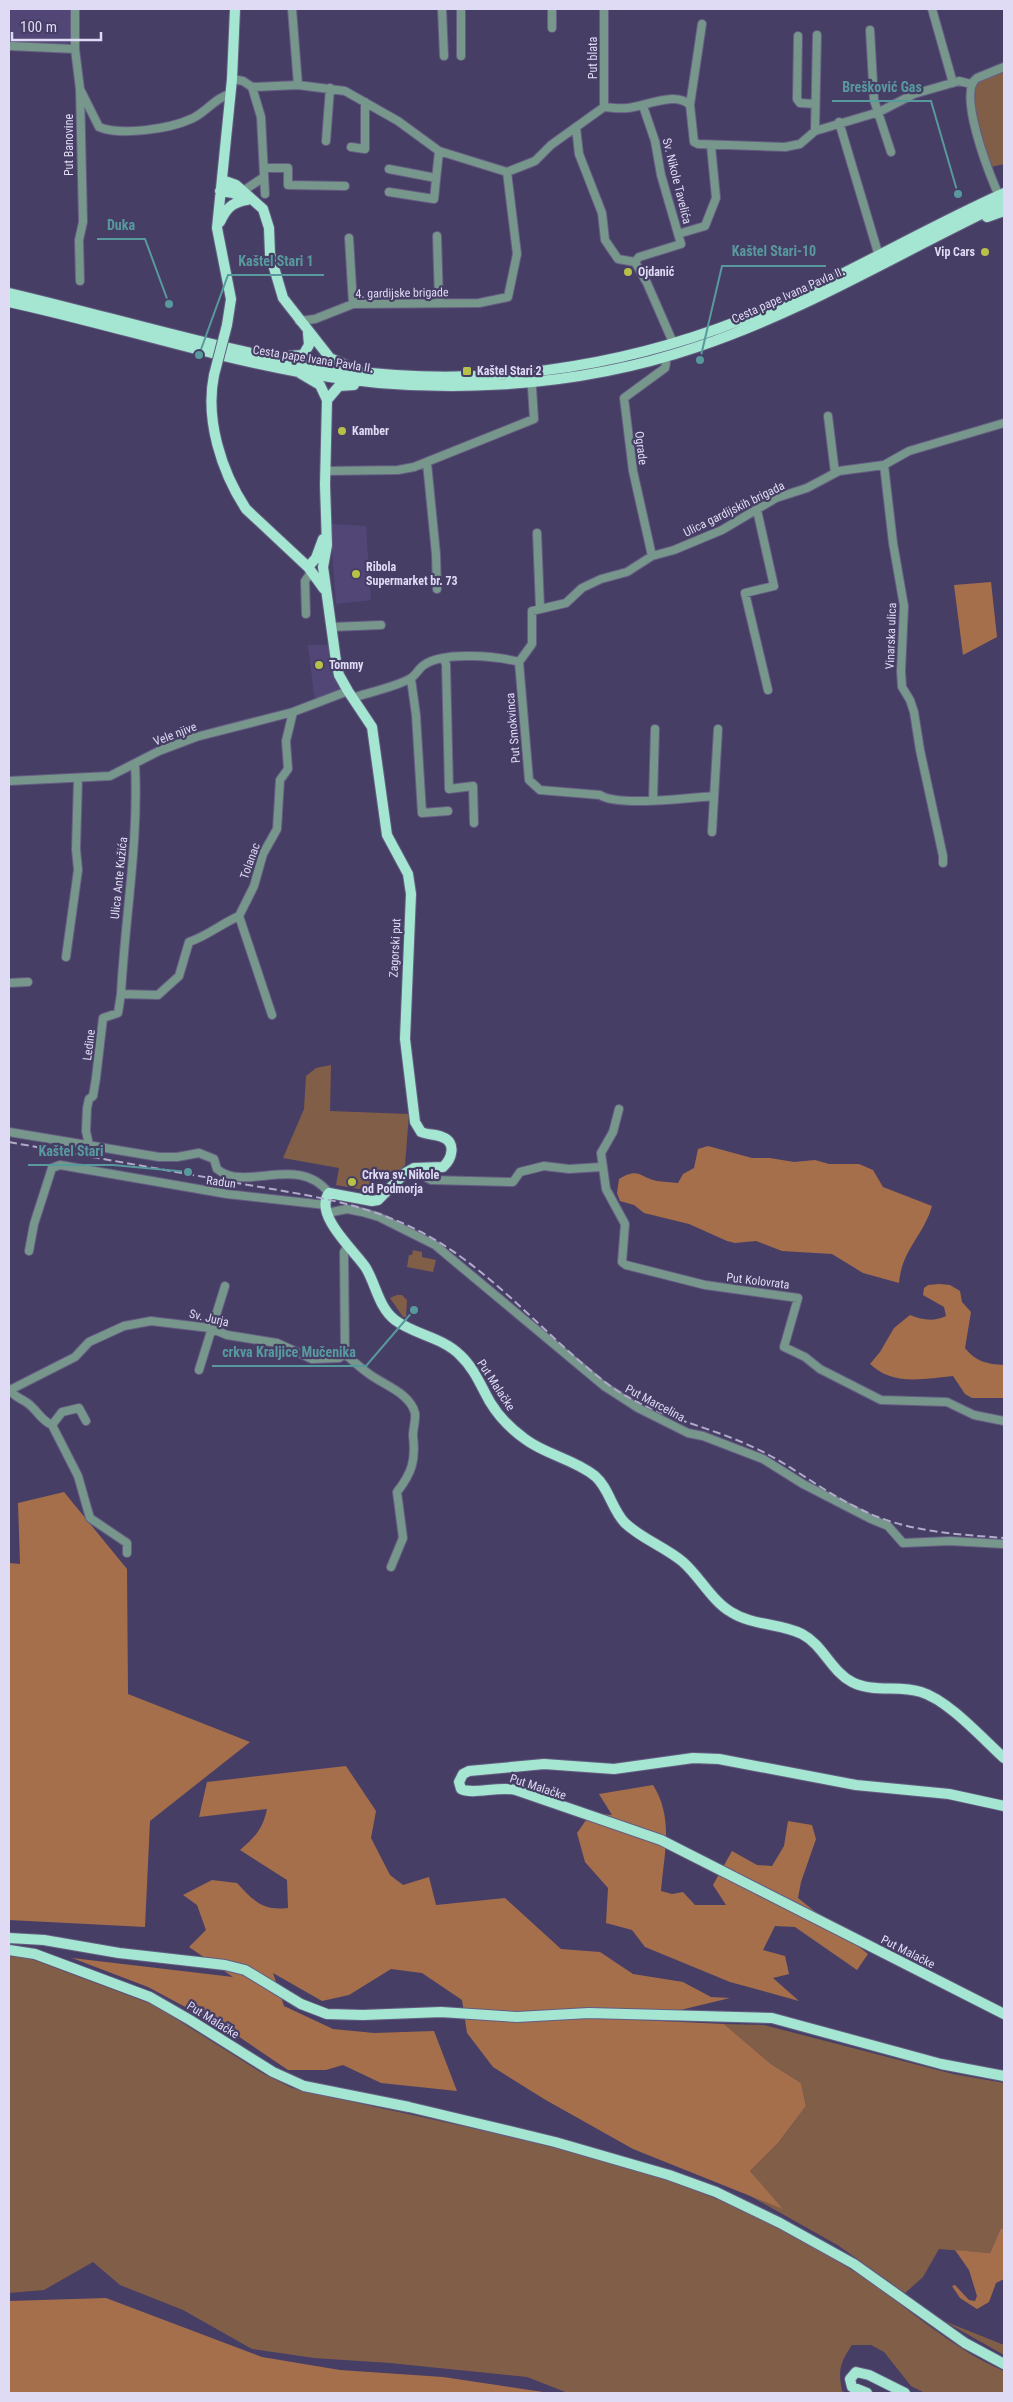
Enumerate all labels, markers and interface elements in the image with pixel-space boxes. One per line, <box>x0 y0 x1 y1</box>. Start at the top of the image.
scale bar <box>12 10 101 42</box>
text: 100 m <box>20 18 57 36</box>
street label: Put blata <box>586 37 600 79</box>
callout: Brešković Gas <box>832 72 931 101</box>
text: Brešković Gas <box>842 79 922 95</box>
street label: Put Banovine <box>62 114 76 176</box>
street label: Sv. Nikole Tavelića <box>660 137 694 226</box>
callout: Duka <box>97 210 145 239</box>
text: Duka <box>107 217 135 233</box>
callout: Kaštel Stari-10 <box>722 237 826 266</box>
text: Kaštel Stari-10 <box>732 243 816 259</box>
place label: Vip Cars <box>934 245 976 259</box>
callout: Kaštel Stari 1 <box>228 246 324 275</box>
marker: Vip Cars <box>979 246 991 258</box>
text: Kaštel Stari 1 <box>238 253 314 269</box>
street label: Cesta pape Ivana Pavla II. <box>730 264 846 326</box>
place label: Ojdanić <box>638 265 675 279</box>
marker: Ojdanić <box>622 266 634 278</box>
street label: 4. gardijske brigade <box>355 285 449 301</box>
street label: Cesta pape Ivana Pavla II. <box>252 343 374 375</box>
place label: Kaštel Stari 2 <box>477 364 542 378</box>
marker: Kaštel Stari 2 <box>461 365 473 377</box>
place label: Kamber <box>352 424 389 438</box>
marker: Kamber <box>336 425 348 437</box>
street label: Ograde <box>632 430 650 466</box>
street label: Ulica gardijskih brigada <box>681 478 787 540</box>
place label: Ribola Supermarket br. 73 <box>366 560 458 588</box>
marker: Ribola Supermarket br. 73 <box>350 568 362 580</box>
street label: Vinarska ulica <box>883 602 899 670</box>
place label: Tommy <box>329 658 364 672</box>
marker: Tommy <box>313 659 325 671</box>
street label: Put Smokvinca <box>503 692 523 764</box>
street label: Vele njive <box>151 719 199 749</box>
street label: Ulica Ante Kužića <box>108 836 130 920</box>
street label: Tolanac <box>237 841 263 881</box>
street label: Zagorski put <box>386 918 404 978</box>
street label: Ledine <box>80 1028 98 1061</box>
callout: Kaštel Stari <box>28 1136 113 1165</box>
text: Kaštel Stari <box>38 1143 104 1159</box>
place label: Crkva sv. Nikole od Podmorja <box>362 1168 439 1196</box>
street label: Radun <box>205 1173 237 1191</box>
marker: Crkva sv. Nikole od Podmorja <box>346 1176 358 1188</box>
street label: Put Kolovrata <box>726 1270 791 1292</box>
street label: Sv. Jurja <box>188 1307 230 1329</box>
callout: crkva Kraljice Mučenika <box>212 1337 366 1366</box>
text: crkva Kraljice Mučenika <box>222 1344 356 1360</box>
street label: Put Malačke <box>474 1357 518 1414</box>
street label: Put Marcelina <box>623 1381 687 1425</box>
street label: Put Malačke <box>508 1771 568 1803</box>
street label: Put Malačke <box>879 1932 938 1972</box>
street label: Put Malačke <box>184 1999 242 2042</box>

